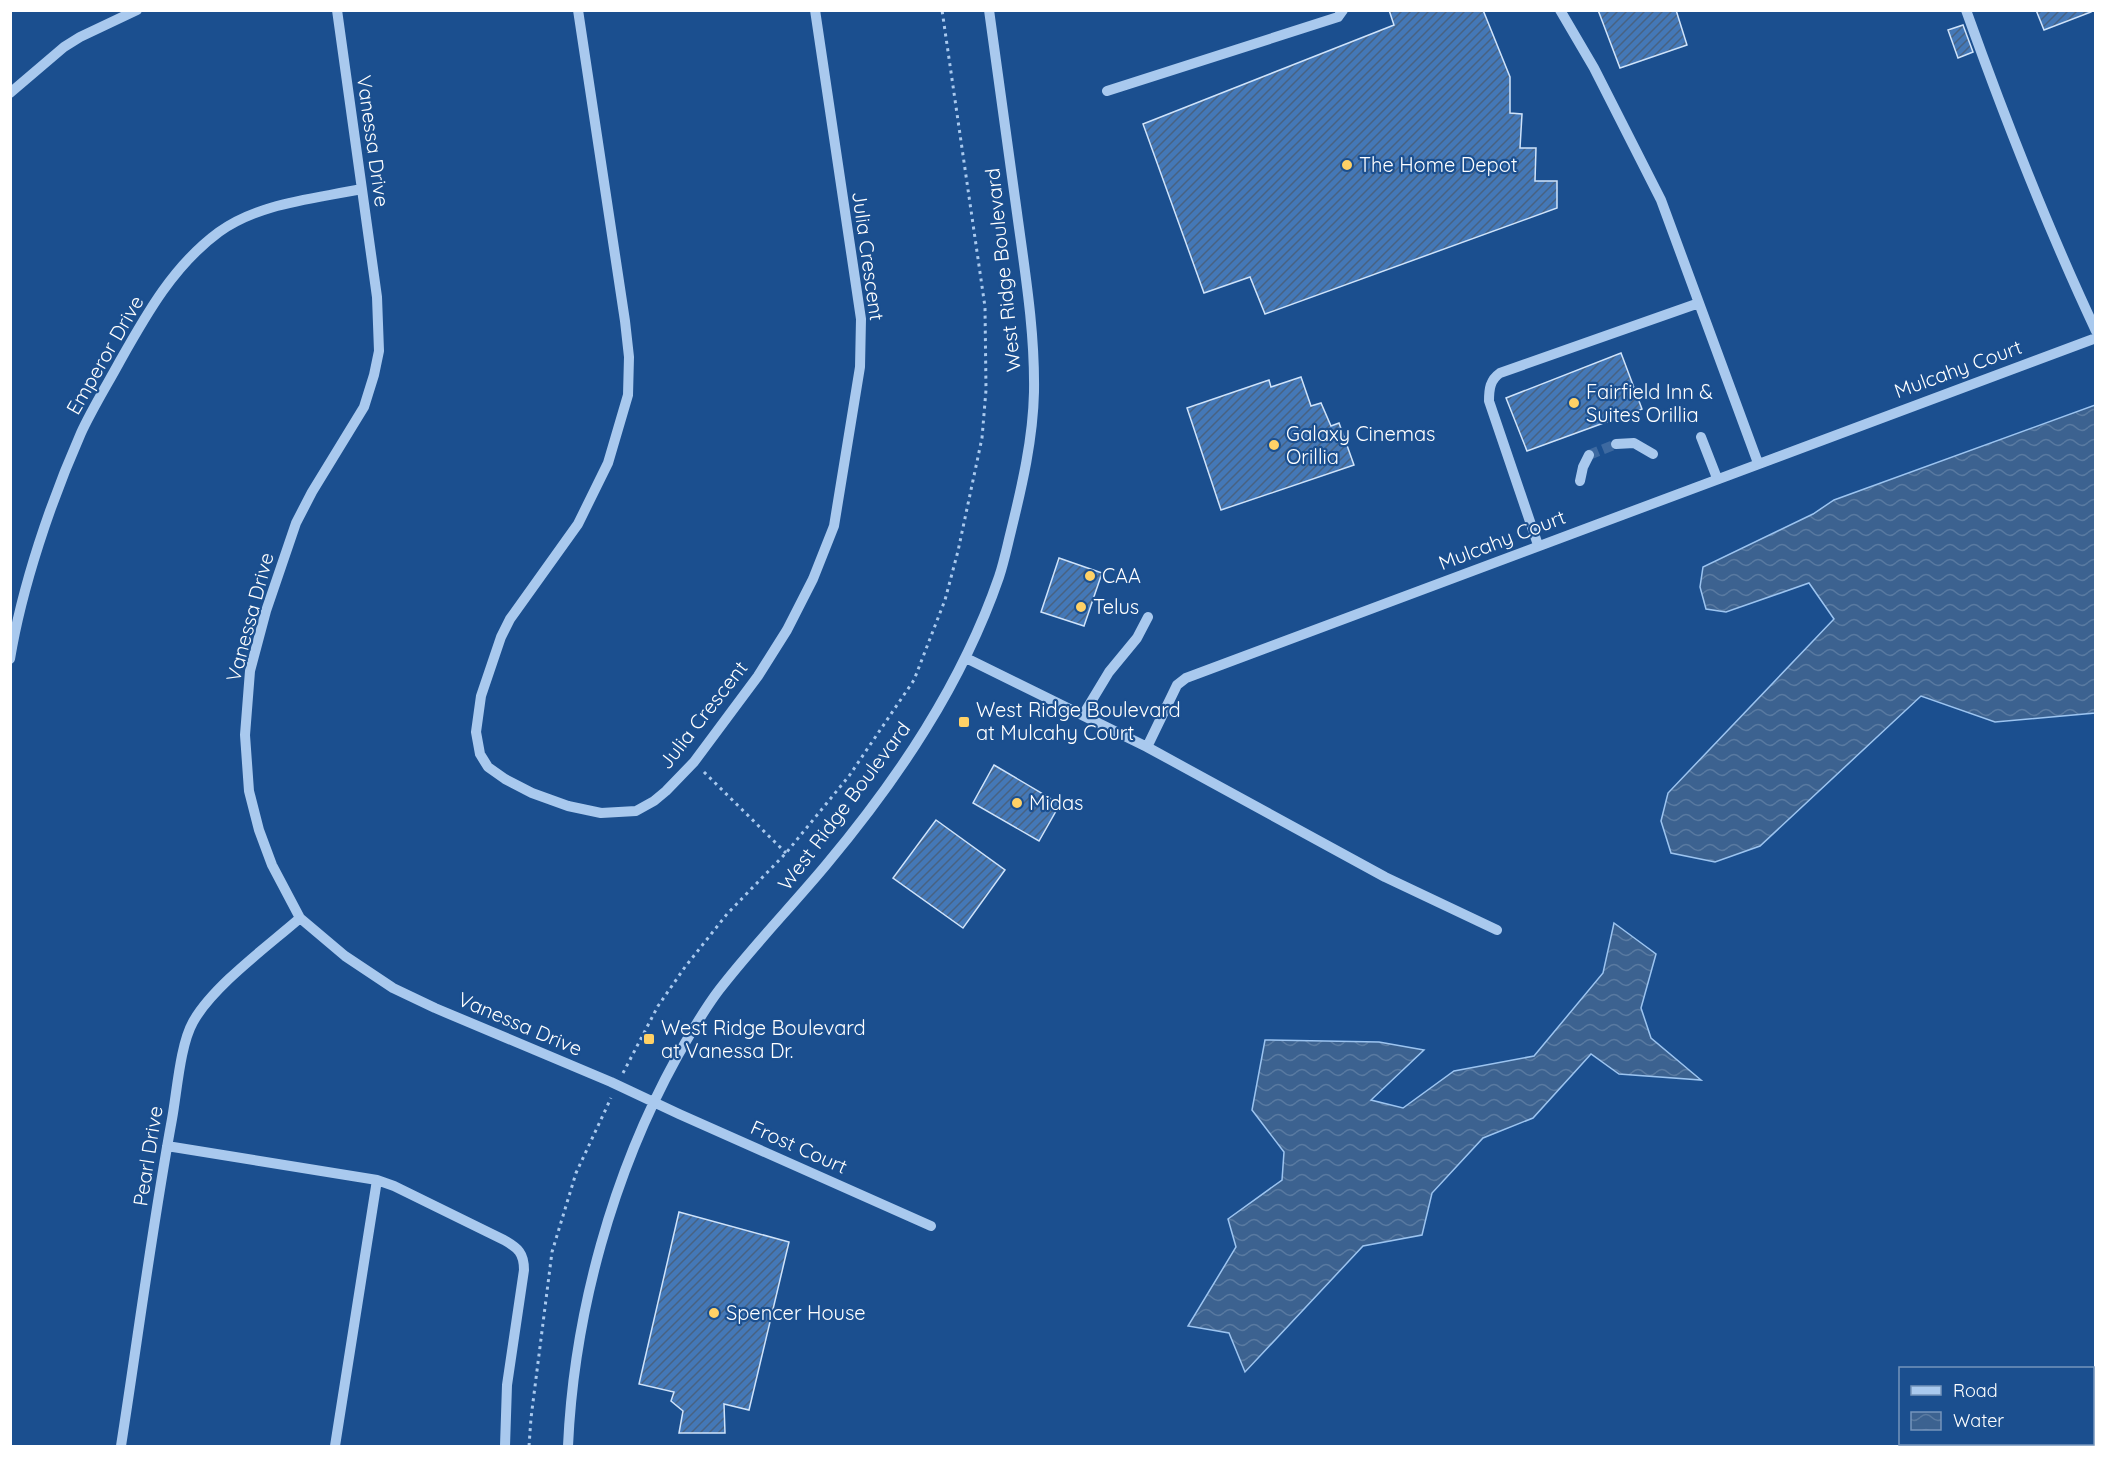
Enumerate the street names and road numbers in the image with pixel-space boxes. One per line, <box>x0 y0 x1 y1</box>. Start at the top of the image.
street label: Vanessa Drive <box>352 74 395 208</box>
street label: West Ridge Boulevard <box>979 167 1026 373</box>
street label: Julia Crescent <box>847 190 890 322</box>
street label: Emperor Drive <box>60 291 149 419</box>
street label: Mulcahy Court <box>1891 334 2025 403</box>
street label: Mulcahy Court <box>1435 504 1569 575</box>
street label: Vanessa Drive <box>220 550 279 684</box>
street label: Julia Crescent <box>653 655 753 774</box>
street label: West Ridge Boulevard <box>772 716 915 895</box>
street label: Vanessa Drive <box>454 986 586 1061</box>
street label: Pearl Drive <box>127 1104 168 1208</box>
street label: Frost Court <box>747 1114 852 1179</box>

